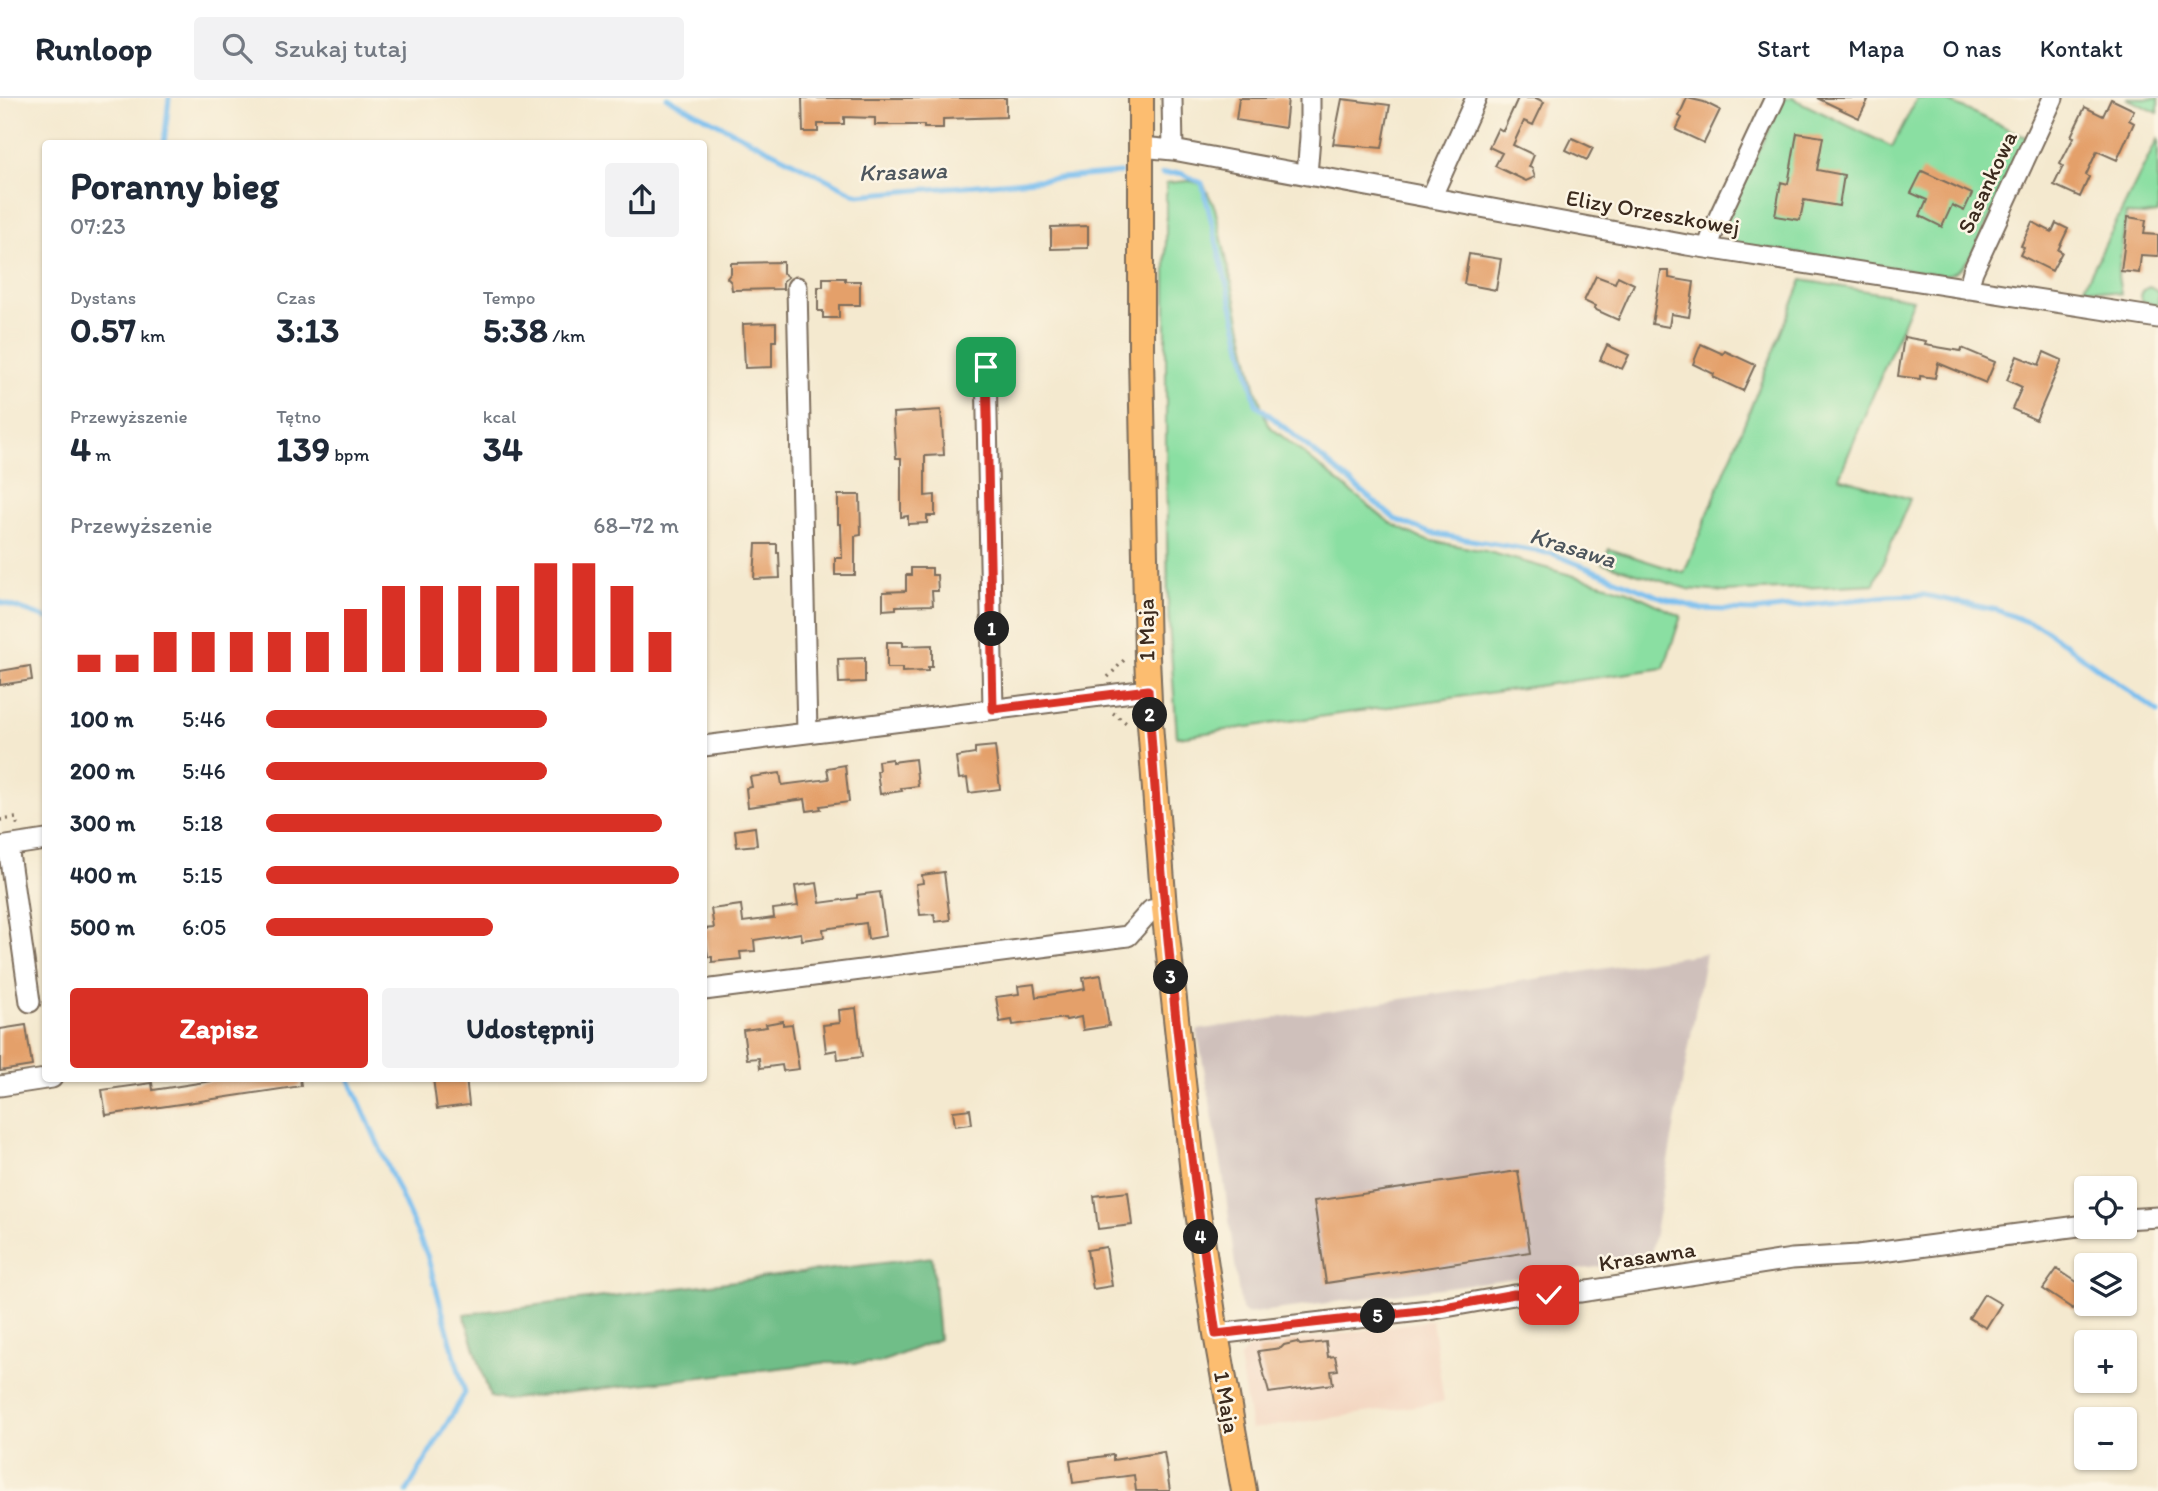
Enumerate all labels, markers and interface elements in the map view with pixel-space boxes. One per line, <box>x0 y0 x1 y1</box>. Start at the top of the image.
search box <box>194 17 684 80</box>
text: Runloop <box>35 29 152 68</box>
icon: search <box>218 29 256 67</box>
text: Szukaj tutaj <box>274 32 407 64</box>
text: Start <box>1757 34 1810 63</box>
text: Mapa <box>1848 34 1904 63</box>
text: O nas <box>1942 34 2002 63</box>
text: Kontakt <box>2040 34 2123 63</box>
street label: Sasankowa <box>1951 126 2023 238</box>
water label: Krasawa <box>858 155 948 187</box>
text: Poranny bieg <box>70 163 279 209</box>
button: share <box>605 163 679 237</box>
street label: Elizy Orzeszkowej <box>1564 183 1742 241</box>
text: 07:23 <box>70 212 126 240</box>
text: Dystans <box>70 286 136 309</box>
text: Czas <box>276 286 316 309</box>
text: Tempo <box>483 286 536 309</box>
text: 0.57 <box>70 309 136 351</box>
text: 3:13 <box>276 309 339 351</box>
text: 5:38 <box>483 309 548 351</box>
text: km <box>136 324 165 347</box>
text: /km <box>548 324 585 347</box>
pin <box>956 337 1016 397</box>
icon: arrive <box>967 348 1005 386</box>
text: Przewyższenie <box>70 405 188 428</box>
text: Tętno <box>276 405 321 428</box>
text: kcal <box>483 405 516 428</box>
text: 4 <box>70 428 91 470</box>
text: 139 <box>276 428 330 470</box>
text: 34 <box>483 428 523 470</box>
text: m <box>91 443 111 466</box>
text: bpm <box>330 443 369 466</box>
text: Przewyższenie <box>70 511 212 539</box>
text: 68–72 m <box>593 511 679 539</box>
water label: Krasawa <box>1526 520 1620 574</box>
street label: 1 Maja <box>1131 598 1161 662</box>
pin: 1 <box>974 612 1010 646</box>
text: 1 <box>987 617 996 640</box>
pin: 2 <box>1132 698 1168 732</box>
text: 2 <box>1145 703 1155 726</box>
text: 100 m <box>70 705 134 733</box>
text: 5:46 <box>182 705 226 733</box>
text: 200 m <box>70 757 135 785</box>
text: 5:46 <box>182 757 226 785</box>
text: 300 m <box>70 809 135 837</box>
text: 5:18 <box>182 809 223 837</box>
text: 400 m <box>70 861 137 889</box>
text: 5:15 <box>182 861 222 889</box>
text: 500 m <box>70 913 135 941</box>
text: 6:05 <box>182 913 226 941</box>
pin: 3 <box>1154 960 1188 994</box>
text: 3 <box>1165 965 1176 988</box>
button: Zapisz <box>70 988 368 1068</box>
button: Udostępnij <box>382 988 679 1068</box>
map controls <box>2074 1176 2137 1470</box>
button: locate <box>2074 1176 2137 1239</box>
pin: 4 <box>1184 1220 1218 1254</box>
text: 4 <box>1195 1225 1206 1248</box>
street label: Krasawna <box>1597 1235 1697 1277</box>
button: layers <box>2074 1253 2137 1316</box>
pin <box>1519 1265 1579 1325</box>
icon: check <box>1530 1276 1568 1314</box>
pin: 5 <box>1360 1298 1396 1334</box>
text: 5 <box>1373 1304 1382 1327</box>
button: + <box>2074 1330 2137 1393</box>
street label: 1 Maja <box>1208 1369 1246 1435</box>
button: − <box>2074 1407 2137 1470</box>

